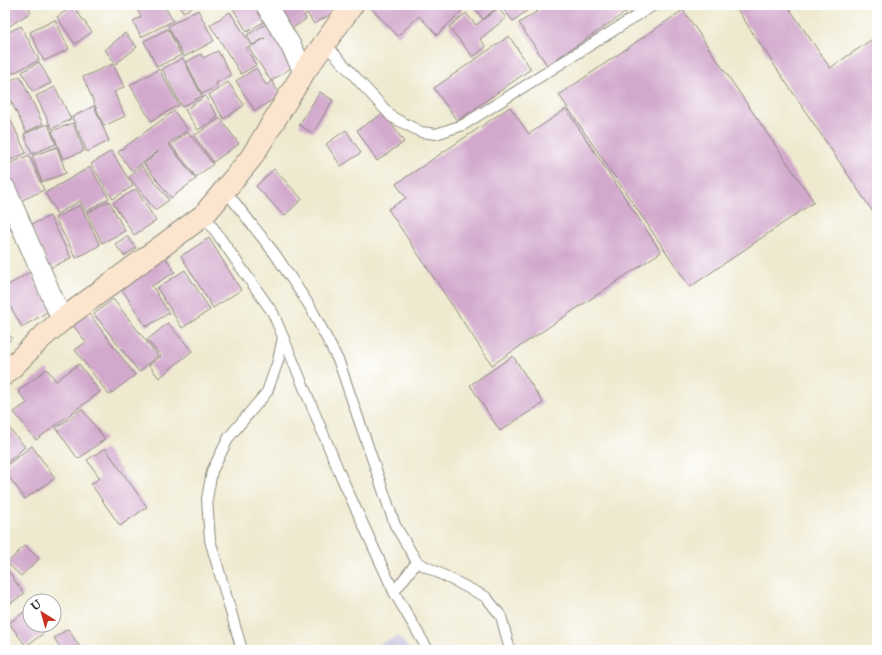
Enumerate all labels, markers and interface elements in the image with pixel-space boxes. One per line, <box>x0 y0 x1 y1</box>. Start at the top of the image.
north arrow <box>22 593 62 633</box>
text: U <box>29 597 44 613</box>

